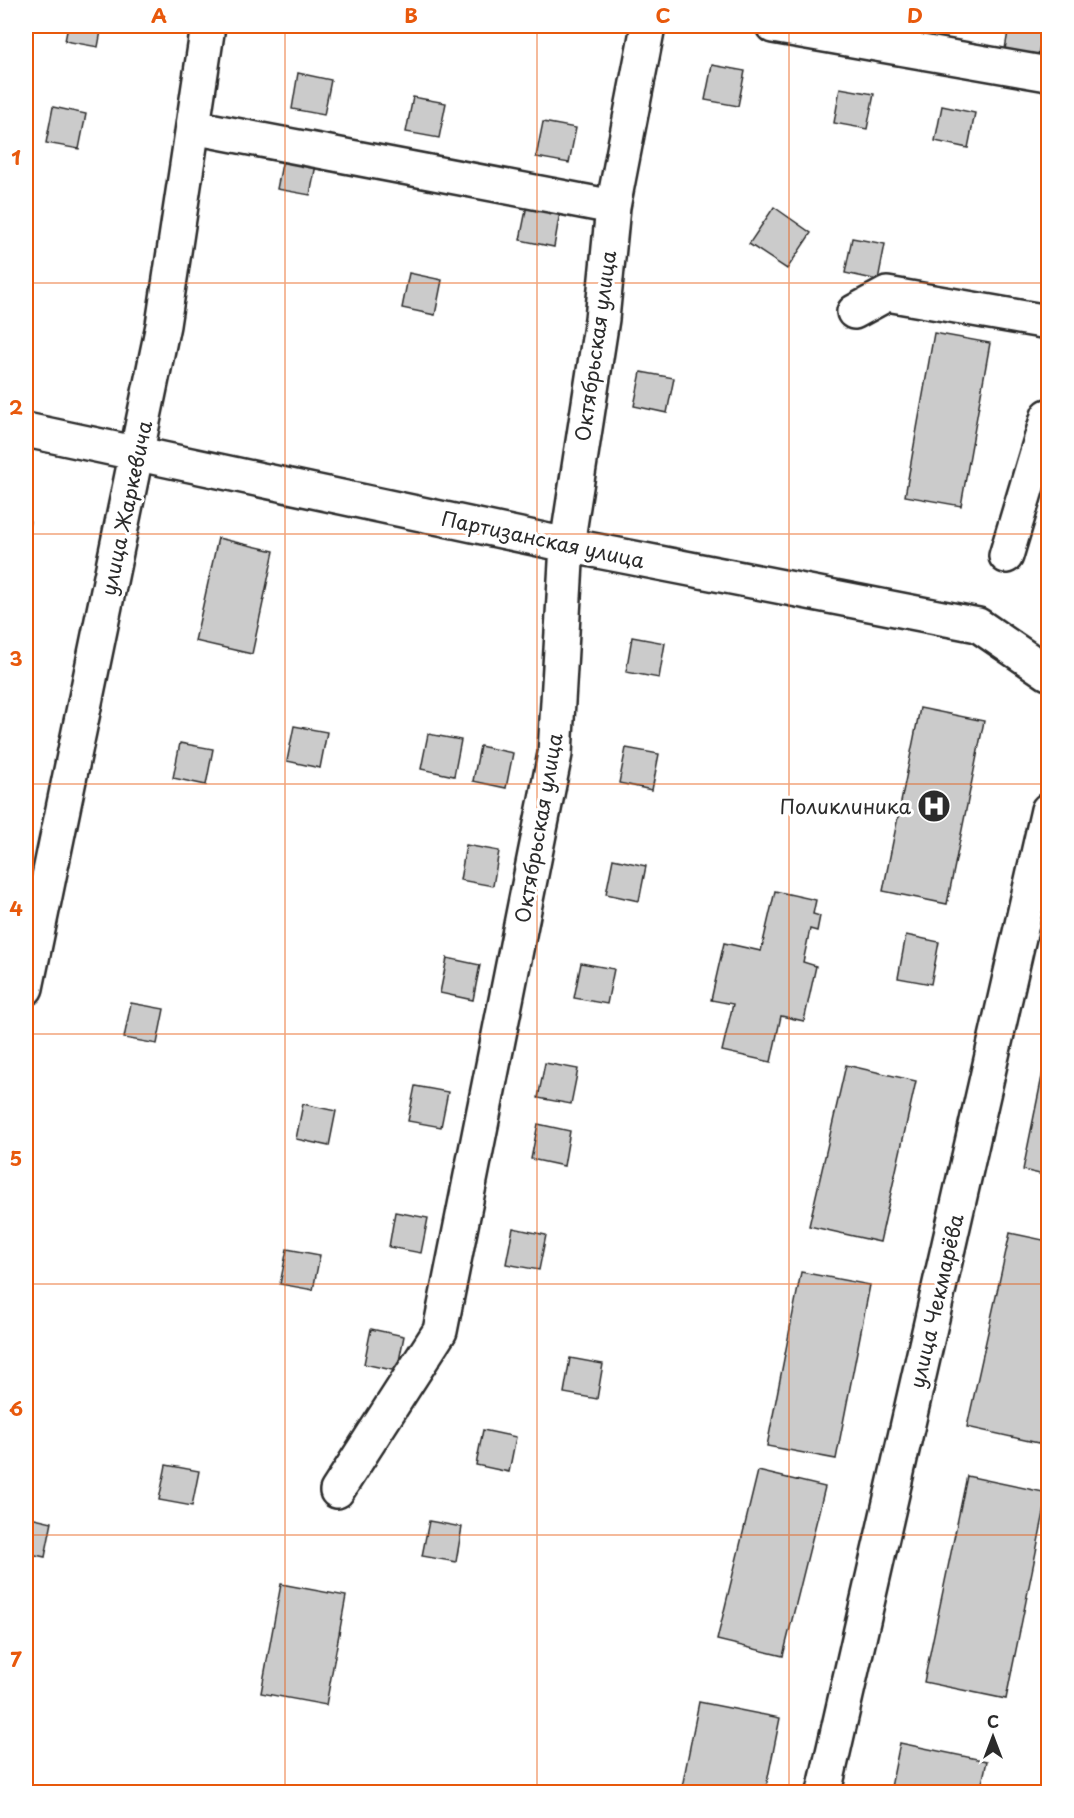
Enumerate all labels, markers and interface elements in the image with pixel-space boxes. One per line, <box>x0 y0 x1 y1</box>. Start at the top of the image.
text: A <box>151 0 167 30</box>
text: B <box>404 0 418 30</box>
text: C <box>655 0 671 30</box>
text: D <box>907 0 923 30</box>
text: 1 <box>11 142 21 172</box>
street label: Октябрьская улица <box>567 248 623 443</box>
text: 2 <box>9 392 23 422</box>
street label: улица Жаркевича <box>93 417 159 598</box>
street label: Партизанская улица <box>439 503 648 575</box>
text: 3 <box>9 643 23 673</box>
street label: Октябрьская улица <box>507 730 570 925</box>
hospital icon: Поликлиника <box>916 788 952 824</box>
place label: Поликлиника <box>780 791 911 821</box>
text: 4 <box>9 893 23 923</box>
text: 5 <box>10 1143 22 1173</box>
street label: улица Чекмарёва <box>901 1210 971 1391</box>
text: 6 <box>9 1393 23 1423</box>
text: 7 <box>10 1644 22 1674</box>
north arrow <box>963 1707 1023 1767</box>
text: С <box>987 1709 999 1733</box>

